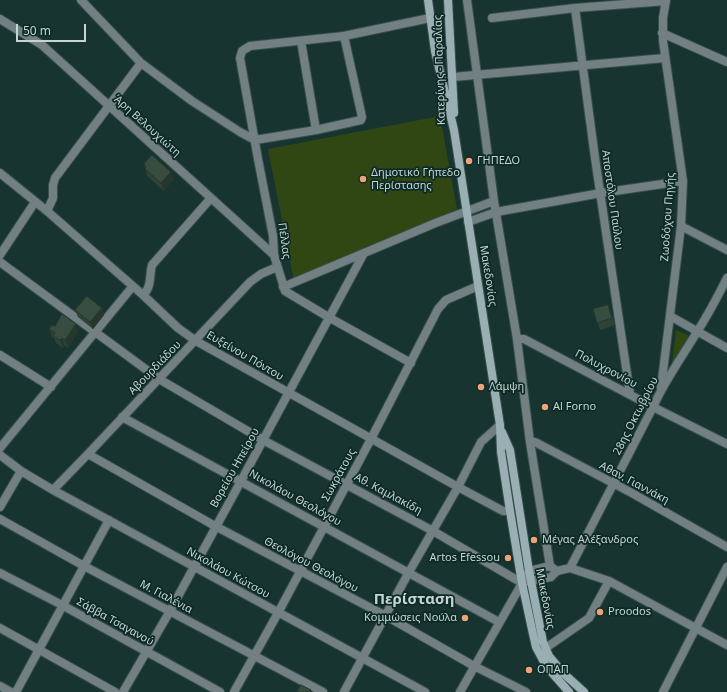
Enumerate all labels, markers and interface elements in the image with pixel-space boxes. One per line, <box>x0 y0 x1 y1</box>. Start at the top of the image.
street label: Κατερίνης - Παραλίας <box>431 15 449 125</box>
scale bar <box>18 16 88 42</box>
text: 50 m <box>23 22 51 39</box>
street label: Άρη Βελουχιώτη <box>111 92 183 160</box>
street label: Αποστόλου Παύλου <box>598 149 626 251</box>
place label: ΓΗΠΕΔΟ <box>477 154 520 168</box>
marker: ΓΗΠΕΔΟ <box>464 156 474 166</box>
place label: Δημοτικό Γήπεδο Περίστασης <box>371 166 460 192</box>
street label: Ζωοδόχου Πηγής <box>658 172 678 262</box>
marker: Δημοτικό Γήπεδο Περίστασης <box>358 174 368 184</box>
street label: Πέλλας <box>275 222 293 260</box>
street label: Μακεδονίας <box>477 244 499 308</box>
street label: Ευξείνου Πόντου <box>204 329 286 383</box>
street label: Αβουρδιάδου <box>126 338 184 398</box>
street label: Πολυχρονίου <box>573 347 639 391</box>
street label: 28ης Οκτωβρίου <box>611 375 661 457</box>
place label: Λάμψη <box>489 380 524 394</box>
marker: Λάμψη <box>476 382 486 392</box>
place label: Al Forno <box>553 400 596 414</box>
marker: Al Forno <box>540 402 550 412</box>
street label: Βορείου Ηπείρου <box>208 426 262 510</box>
street label: Σωκράτους <box>319 446 359 504</box>
street label: Αθαν. Γιαννάκη <box>597 459 671 507</box>
street label: Νικολάου Θεολόγου <box>246 467 344 529</box>
street label: Αθ. Καμλακίδη <box>352 471 424 517</box>
place label: Μέγας Αλέξανδρος <box>542 533 638 547</box>
street label: Θεολόγου Θεολόγου <box>262 535 360 595</box>
marker: Μέγας Αλέξανδρος <box>529 535 539 545</box>
street label: Νικολάου Κώτσου <box>184 545 272 601</box>
place label: Artos Efessou <box>430 551 500 565</box>
marker: Artos Efessou <box>503 553 513 563</box>
street label: Μακεδονίας <box>533 567 557 631</box>
street label: Μ. Γιαλένια <box>137 578 195 616</box>
district label: Περίσταση <box>374 591 454 609</box>
street label: Σάββα Τσαγανού <box>74 595 156 649</box>
place label: Proodos <box>608 605 651 619</box>
marker: Proodos <box>595 607 605 617</box>
place label: Κομμώσεις Νούλα <box>364 611 457 625</box>
marker: Κομμώσεις Νούλα <box>460 613 470 623</box>
place label: ΟΠΑΠ <box>537 663 569 677</box>
marker: ΟΠΑΠ <box>524 665 534 675</box>

